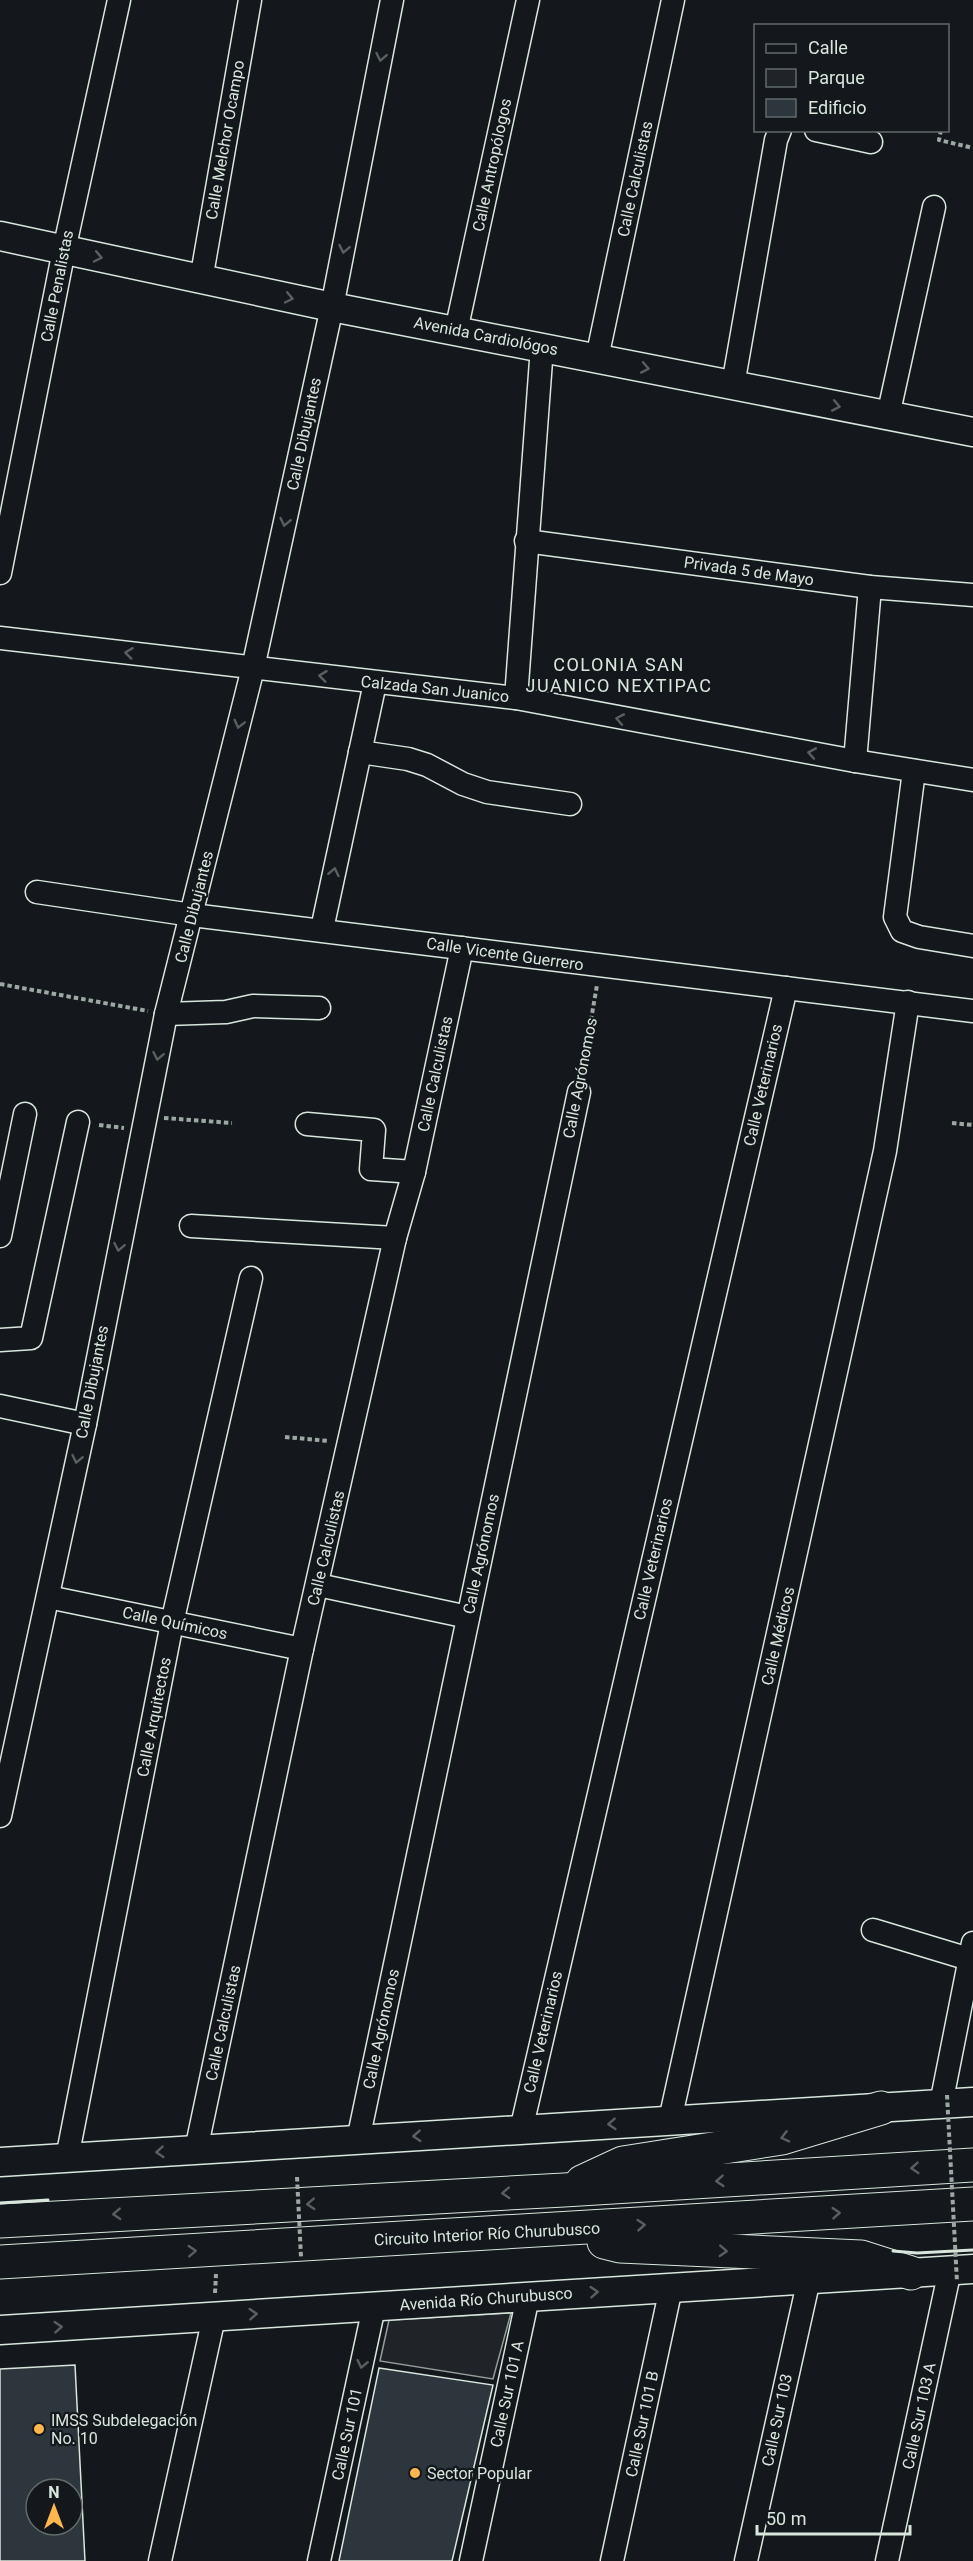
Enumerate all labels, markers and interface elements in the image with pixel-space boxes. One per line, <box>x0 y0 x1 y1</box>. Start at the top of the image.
legend <box>754 24 949 132</box>
text: Calle <box>808 37 848 58</box>
one-way arrow <box>375 52 388 62</box>
street label: Calle Melchor Ocampo <box>202 59 248 221</box>
text: Parque <box>808 67 865 88</box>
street label: Calle Antropólogos <box>469 97 515 233</box>
text: Edificio <box>808 97 867 118</box>
street label: Calle Calculistas <box>613 119 657 239</box>
street label: Calle Penalistas <box>37 228 77 344</box>
one-way arrow <box>338 243 351 253</box>
one-way arrow <box>93 250 103 263</box>
one-way arrow <box>284 291 294 304</box>
street label: Avenida Cardiológos <box>412 313 560 359</box>
one-way arrow <box>640 361 650 374</box>
street label: Calle Dibujantes <box>283 376 325 492</box>
one-way arrow <box>831 399 841 412</box>
one-way arrow <box>280 516 293 526</box>
street label: Privada 5 de Mayo <box>683 552 815 590</box>
one-way arrow <box>125 647 134 660</box>
district label: COLONIA SAN JUANICO NEXTIPAC <box>526 654 712 696</box>
one-way arrow <box>318 671 328 683</box>
street label: Calzada San Juanico <box>360 672 510 706</box>
one-way arrow <box>615 713 625 726</box>
one-way arrow <box>234 719 247 729</box>
one-way arrow <box>807 748 816 760</box>
street label: Calle Dibujantes <box>171 849 217 965</box>
one-way arrow <box>327 867 340 877</box>
street label: Calle Vicente Guerrero <box>425 934 585 974</box>
street label: Calle Calculistas <box>413 1014 457 1134</box>
street label: Calle Agrónomos <box>559 1016 601 1140</box>
street label: Calle Veterinarios <box>740 1022 786 1148</box>
one-way arrow <box>152 1051 165 1061</box>
one-way arrow <box>113 1242 126 1252</box>
street label: Calle Dibujantes <box>72 1324 112 1440</box>
one-way arrow <box>71 1454 84 1464</box>
street label: Calle Calculistas <box>303 1488 349 1608</box>
street label: Calle Agrónomos <box>459 1492 503 1616</box>
street label: Calle Veterinarios <box>630 1496 676 1622</box>
street label: Calle Médicos <box>757 1585 799 1687</box>
street label: Calle Químicos <box>121 1603 229 1643</box>
street label: Calle Arquitectos <box>133 1656 175 1778</box>
street label: Calle Calculistas <box>201 1963 245 2083</box>
street label: Calle Agrónomos <box>359 1967 403 2091</box>
street label: Calle Veterinarios <box>520 1969 566 2095</box>
one-way arrow <box>607 2117 616 2130</box>
one-way arrow <box>413 2129 422 2142</box>
one-way arrow <box>780 2129 790 2142</box>
one-way arrow <box>155 2145 164 2158</box>
one-way arrow <box>910 2162 919 2175</box>
one-way arrow <box>715 2174 724 2187</box>
one-way arrow <box>502 2187 511 2200</box>
one-way arrow <box>307 2197 316 2210</box>
one-way arrow <box>831 2206 840 2219</box>
one-way arrow <box>112 2207 121 2220</box>
one-way arrow <box>636 2218 645 2231</box>
street label: Circuito Interior Río Churubusco <box>373 2219 601 2249</box>
one-way arrow <box>188 2244 197 2257</box>
one-way arrow <box>718 2244 727 2257</box>
street label: Avenida Río Churubusco <box>399 2283 573 2315</box>
one-way arrow <box>590 2286 599 2299</box>
one-way arrow <box>249 2308 258 2321</box>
one-way arrow <box>54 2320 63 2333</box>
street label: Calle Sur 101 A <box>486 2338 528 2449</box>
one-way arrow <box>356 2358 369 2368</box>
street label: Calle Sur 103 A <box>898 2360 940 2471</box>
street label: Calle Sur 101 B <box>621 2369 663 2479</box>
street label: Calle Sur 103 <box>758 2372 796 2468</box>
street label: Calle Sur 101 <box>328 2386 366 2482</box>
place label: IMSS Subdelegación No. 10 <box>51 2411 197 2448</box>
marker: IMSS Subdelegación No. 10 <box>32 2422 46 2436</box>
place label: Sector Popular <box>427 2464 532 2483</box>
marker: Sector Popular <box>408 2466 422 2480</box>
north arrow <box>24 2477 84 2537</box>
text: N <box>48 2483 60 2502</box>
scale bar <box>757 2498 910 2536</box>
text: 50 m <box>766 2508 806 2529</box>

